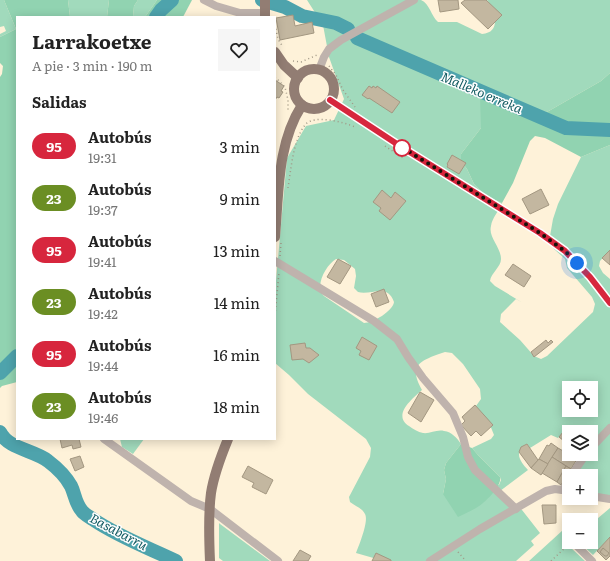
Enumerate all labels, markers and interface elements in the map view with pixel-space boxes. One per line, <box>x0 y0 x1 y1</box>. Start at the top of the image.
text: Larrakoetxe <box>32 27 152 55</box>
button: heart <box>218 29 260 71</box>
text: A pie · 3 min · 190 m <box>32 56 152 75</box>
water label: Malleko erreka <box>438 66 526 118</box>
text: Salidas <box>32 90 87 113</box>
text: Autobús <box>88 125 151 148</box>
text: 3 min <box>219 135 260 158</box>
text: 95 <box>46 136 62 156</box>
unlabelled marker <box>393 139 411 157</box>
text: 19:31 <box>88 148 117 167</box>
text: Autobús <box>88 177 151 200</box>
text: 9 min <box>220 187 260 210</box>
text: 23 <box>46 188 62 208</box>
text: 19:37 <box>88 200 118 219</box>
text: Autobús <box>88 229 151 252</box>
text: 13 min <box>213 239 260 262</box>
text: 95 <box>46 240 62 260</box>
text: 19:41 <box>88 252 117 271</box>
your location <box>567 253 587 273</box>
text: Autobús <box>88 281 151 304</box>
text: 14 min <box>214 291 260 314</box>
text: 23 <box>46 292 62 312</box>
text: 19:42 <box>88 304 118 323</box>
text: Autobús <box>88 333 151 356</box>
text: 16 min <box>213 343 260 366</box>
text: 95 <box>46 344 62 364</box>
text: 19:44 <box>88 356 119 375</box>
map controls <box>562 381 598 549</box>
button: locate <box>562 381 598 417</box>
text: Autobús <box>88 385 151 408</box>
text: 18 min <box>213 395 260 418</box>
text: 23 <box>46 396 62 416</box>
text: 19:46 <box>88 408 118 427</box>
button: layers <box>562 425 598 461</box>
button: + <box>562 469 598 505</box>
water label: Basabarru <box>87 508 151 554</box>
button: − <box>562 513 598 549</box>

